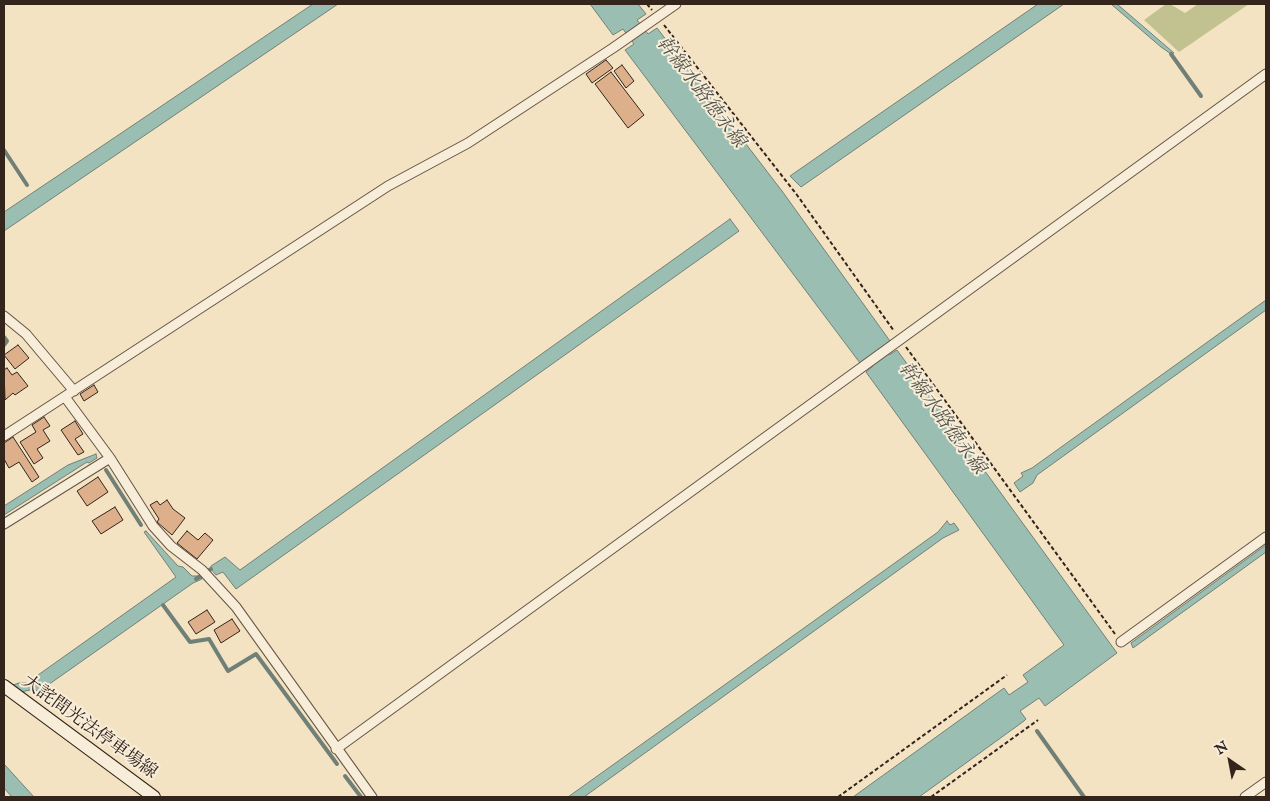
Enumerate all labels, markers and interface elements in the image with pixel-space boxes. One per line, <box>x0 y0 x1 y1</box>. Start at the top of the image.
water label: 幹線水路徳永線 <box>651 33 749 153</box>
water label: 幹線水路徳永線 <box>893 358 989 480</box>
street label: 大詫間光法停車場線 <box>17 672 161 784</box>
north arrow <box>1205 736 1255 786</box>
text: N <box>1212 738 1232 759</box>

